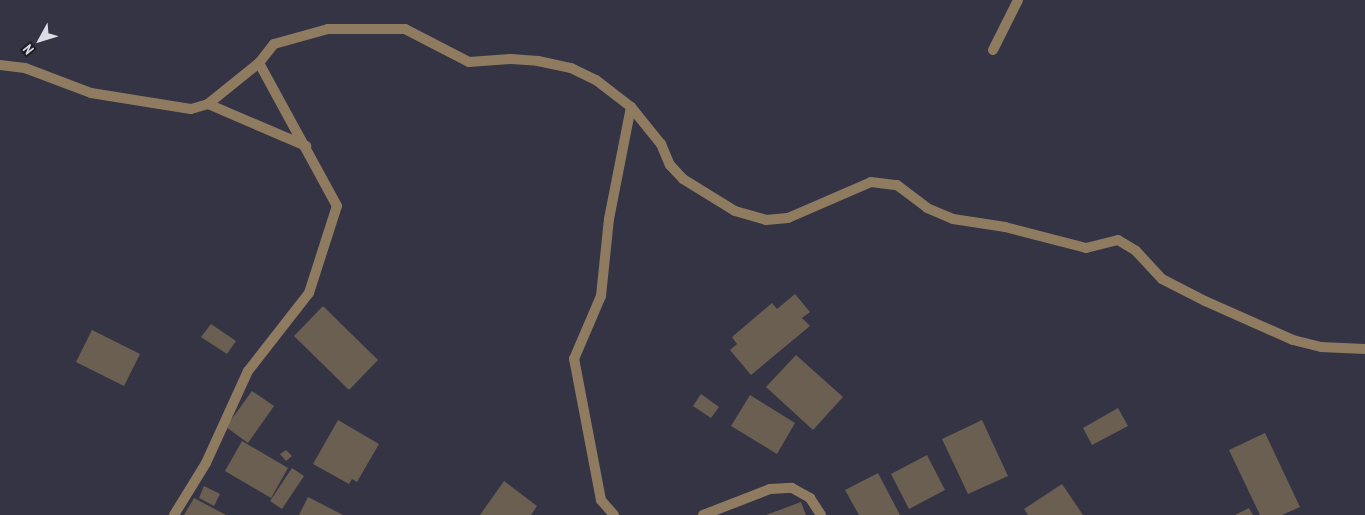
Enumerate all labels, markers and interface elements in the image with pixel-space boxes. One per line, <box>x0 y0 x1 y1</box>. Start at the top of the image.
north arrow <box>15 15 65 65</box>
text: N <box>19 41 38 58</box>

